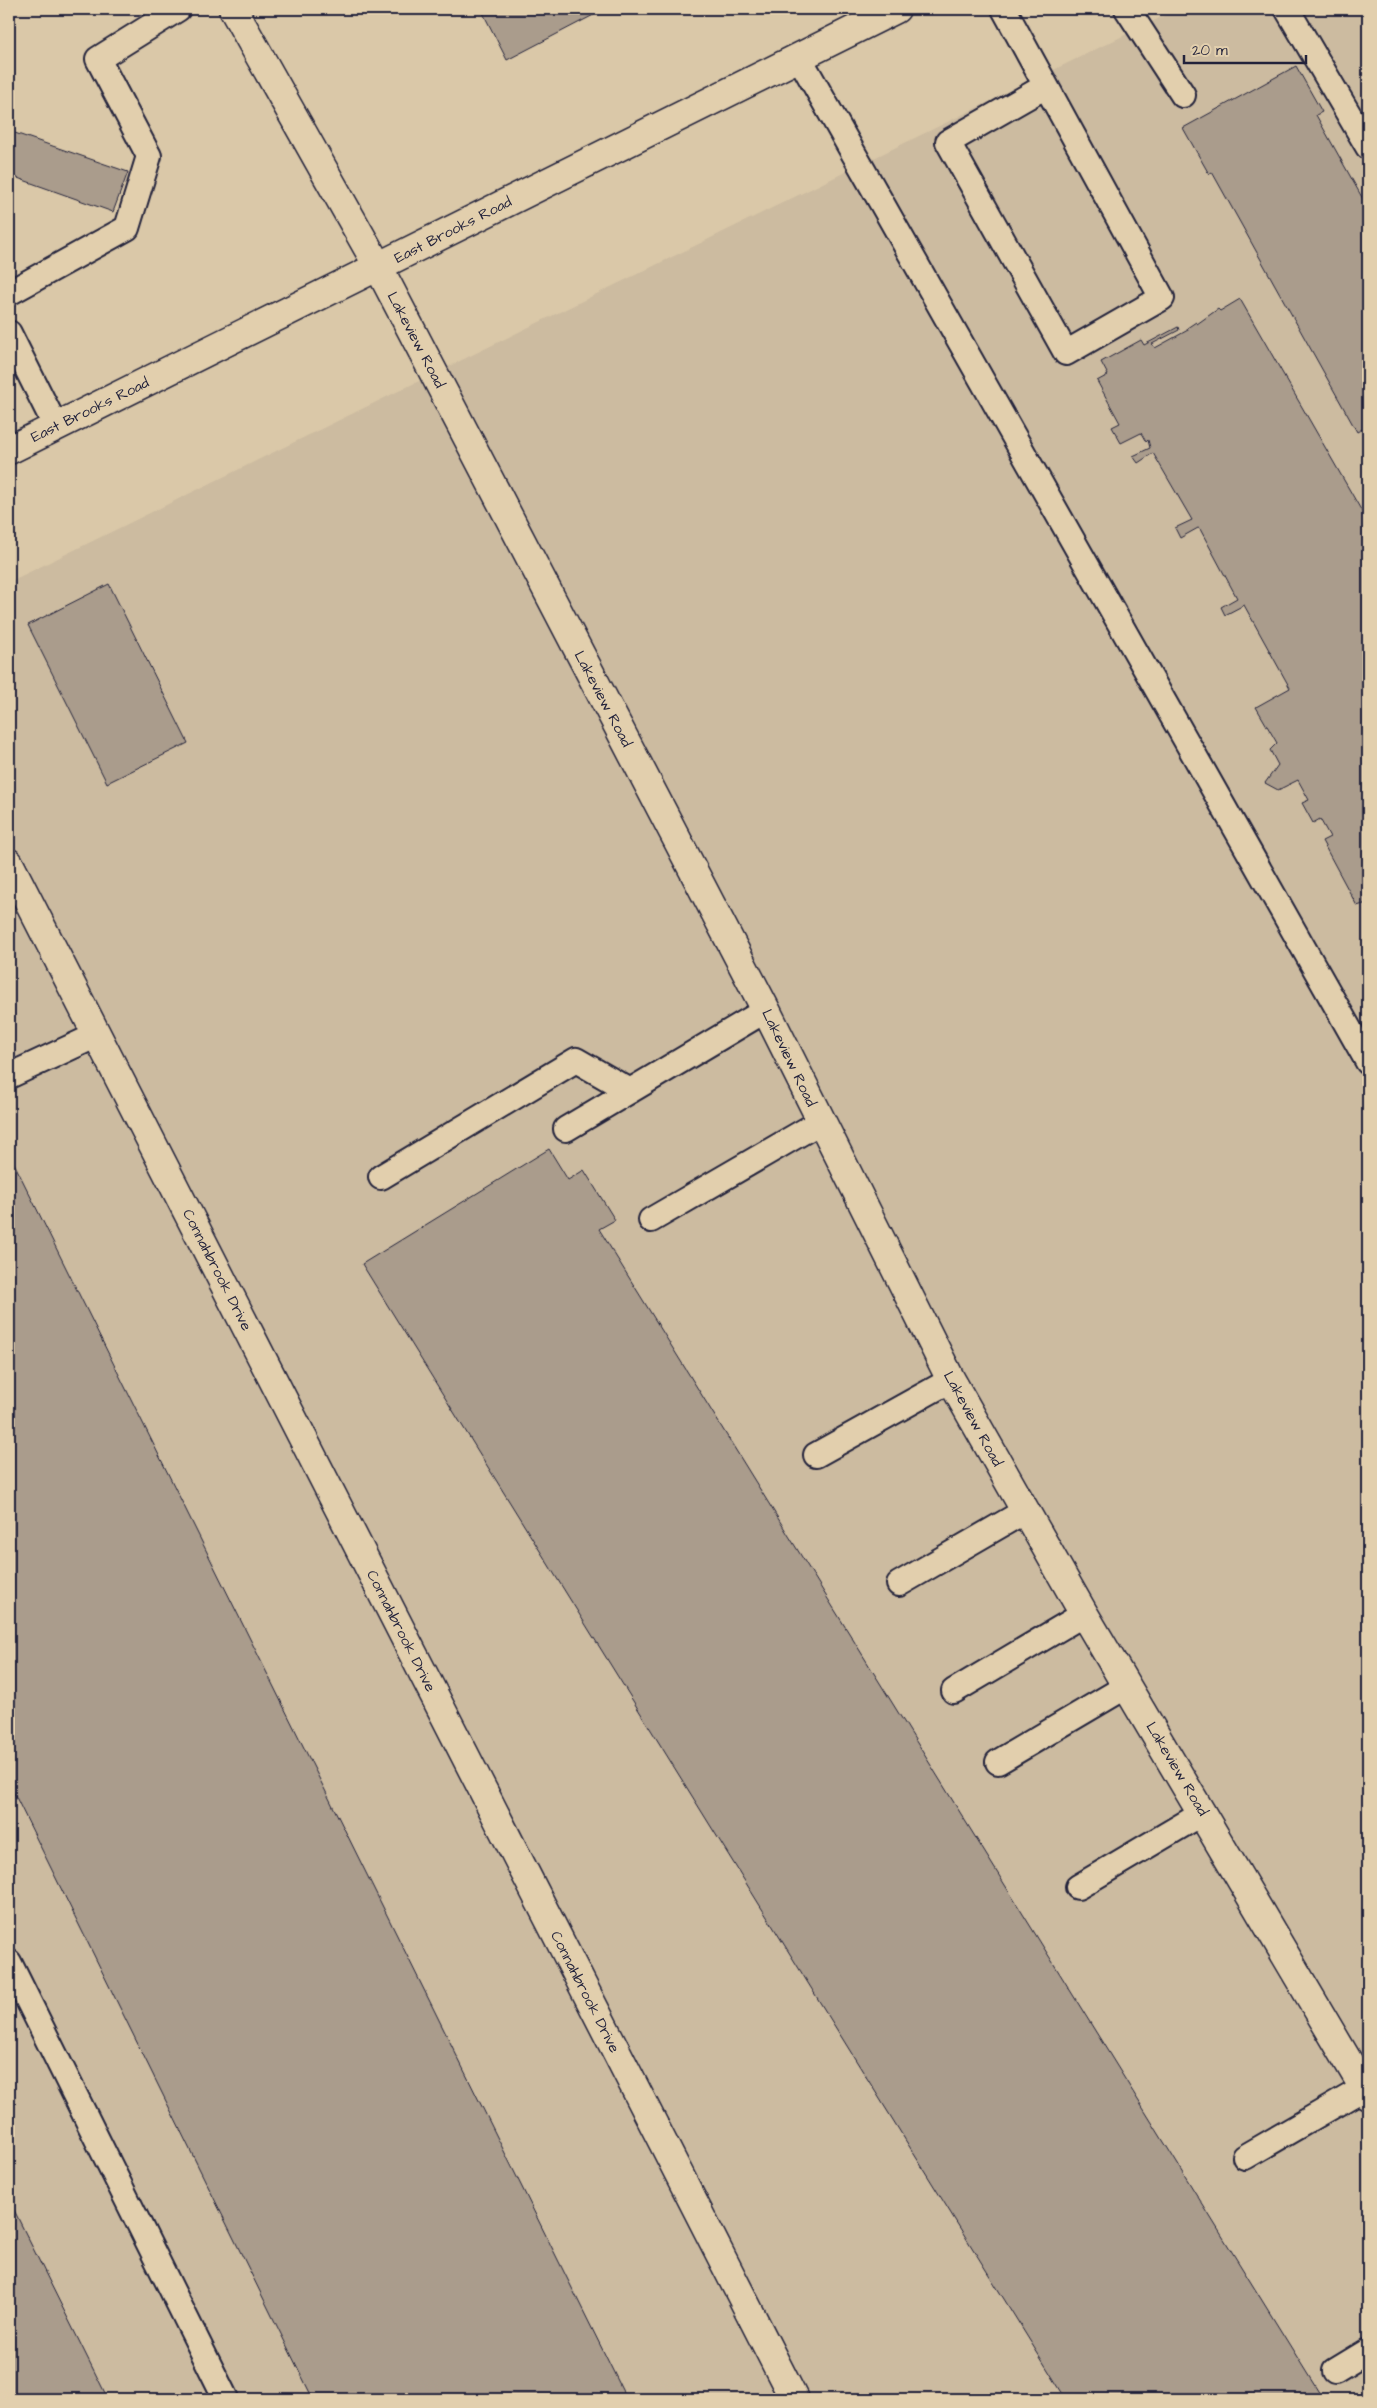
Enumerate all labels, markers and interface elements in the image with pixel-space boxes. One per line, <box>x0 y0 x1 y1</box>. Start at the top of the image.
scale bar <box>1184 32 1307 64</box>
text: 20 m <box>1192 40 1228 61</box>
street label: East Brooks Road <box>391 191 516 269</box>
street label: Lakeview Road <box>382 288 450 392</box>
street label: East Brooks Road <box>27 372 153 448</box>
street label: Lakeview Road <box>569 647 637 751</box>
street label: Lakeview Road <box>756 1006 822 1111</box>
street label: Connahbrook Drive <box>177 1206 257 1334</box>
street label: Lakeview Road <box>938 1368 1008 1471</box>
street label: Connahbrook Drive <box>361 1567 441 1695</box>
street label: Lakeview Road <box>1141 1718 1213 1820</box>
street label: Connahbrook Drive <box>545 1928 625 2056</box>

